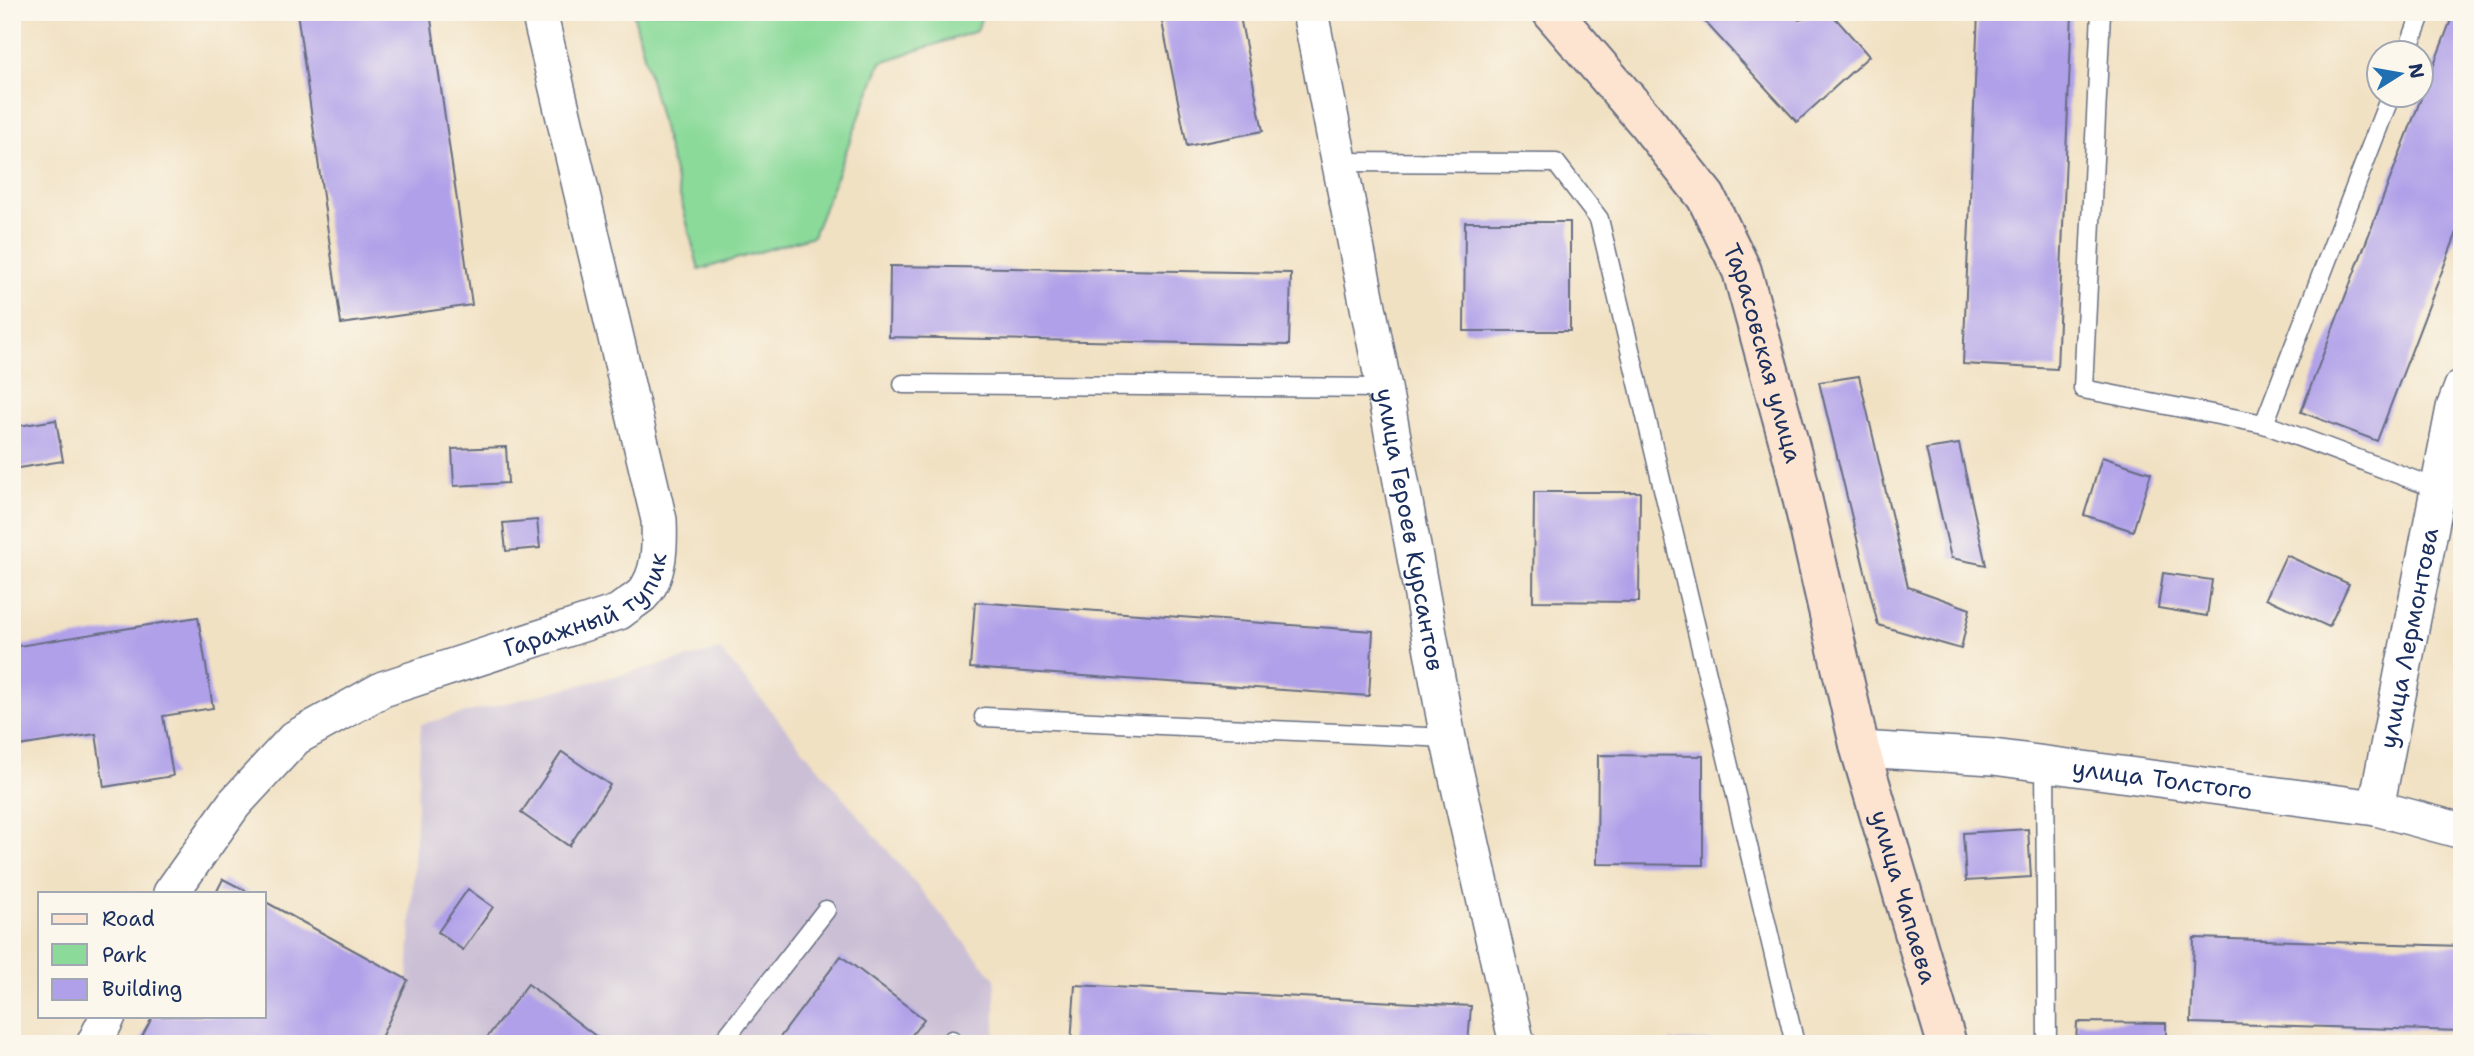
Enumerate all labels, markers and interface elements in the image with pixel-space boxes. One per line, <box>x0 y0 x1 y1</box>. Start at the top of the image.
north arrow <box>2366 38 2436 108</box>
text: N <box>2402 61 2430 81</box>
street label: Тарасовская улица <box>1715 238 1810 467</box>
street label: улица Героев Курсантов <box>1368 385 1451 674</box>
street label: улица Лермонтова <box>2372 525 2446 751</box>
street label: Гаражный тупик <box>500 550 675 664</box>
street label: улица Толстого <box>2070 752 2254 807</box>
street label: улица Чапаева <box>1863 807 1944 988</box>
legend <box>38 892 266 1018</box>
text: Road <box>102 905 155 933</box>
text: Park <box>102 941 147 969</box>
text: Building <box>102 975 182 1003</box>

